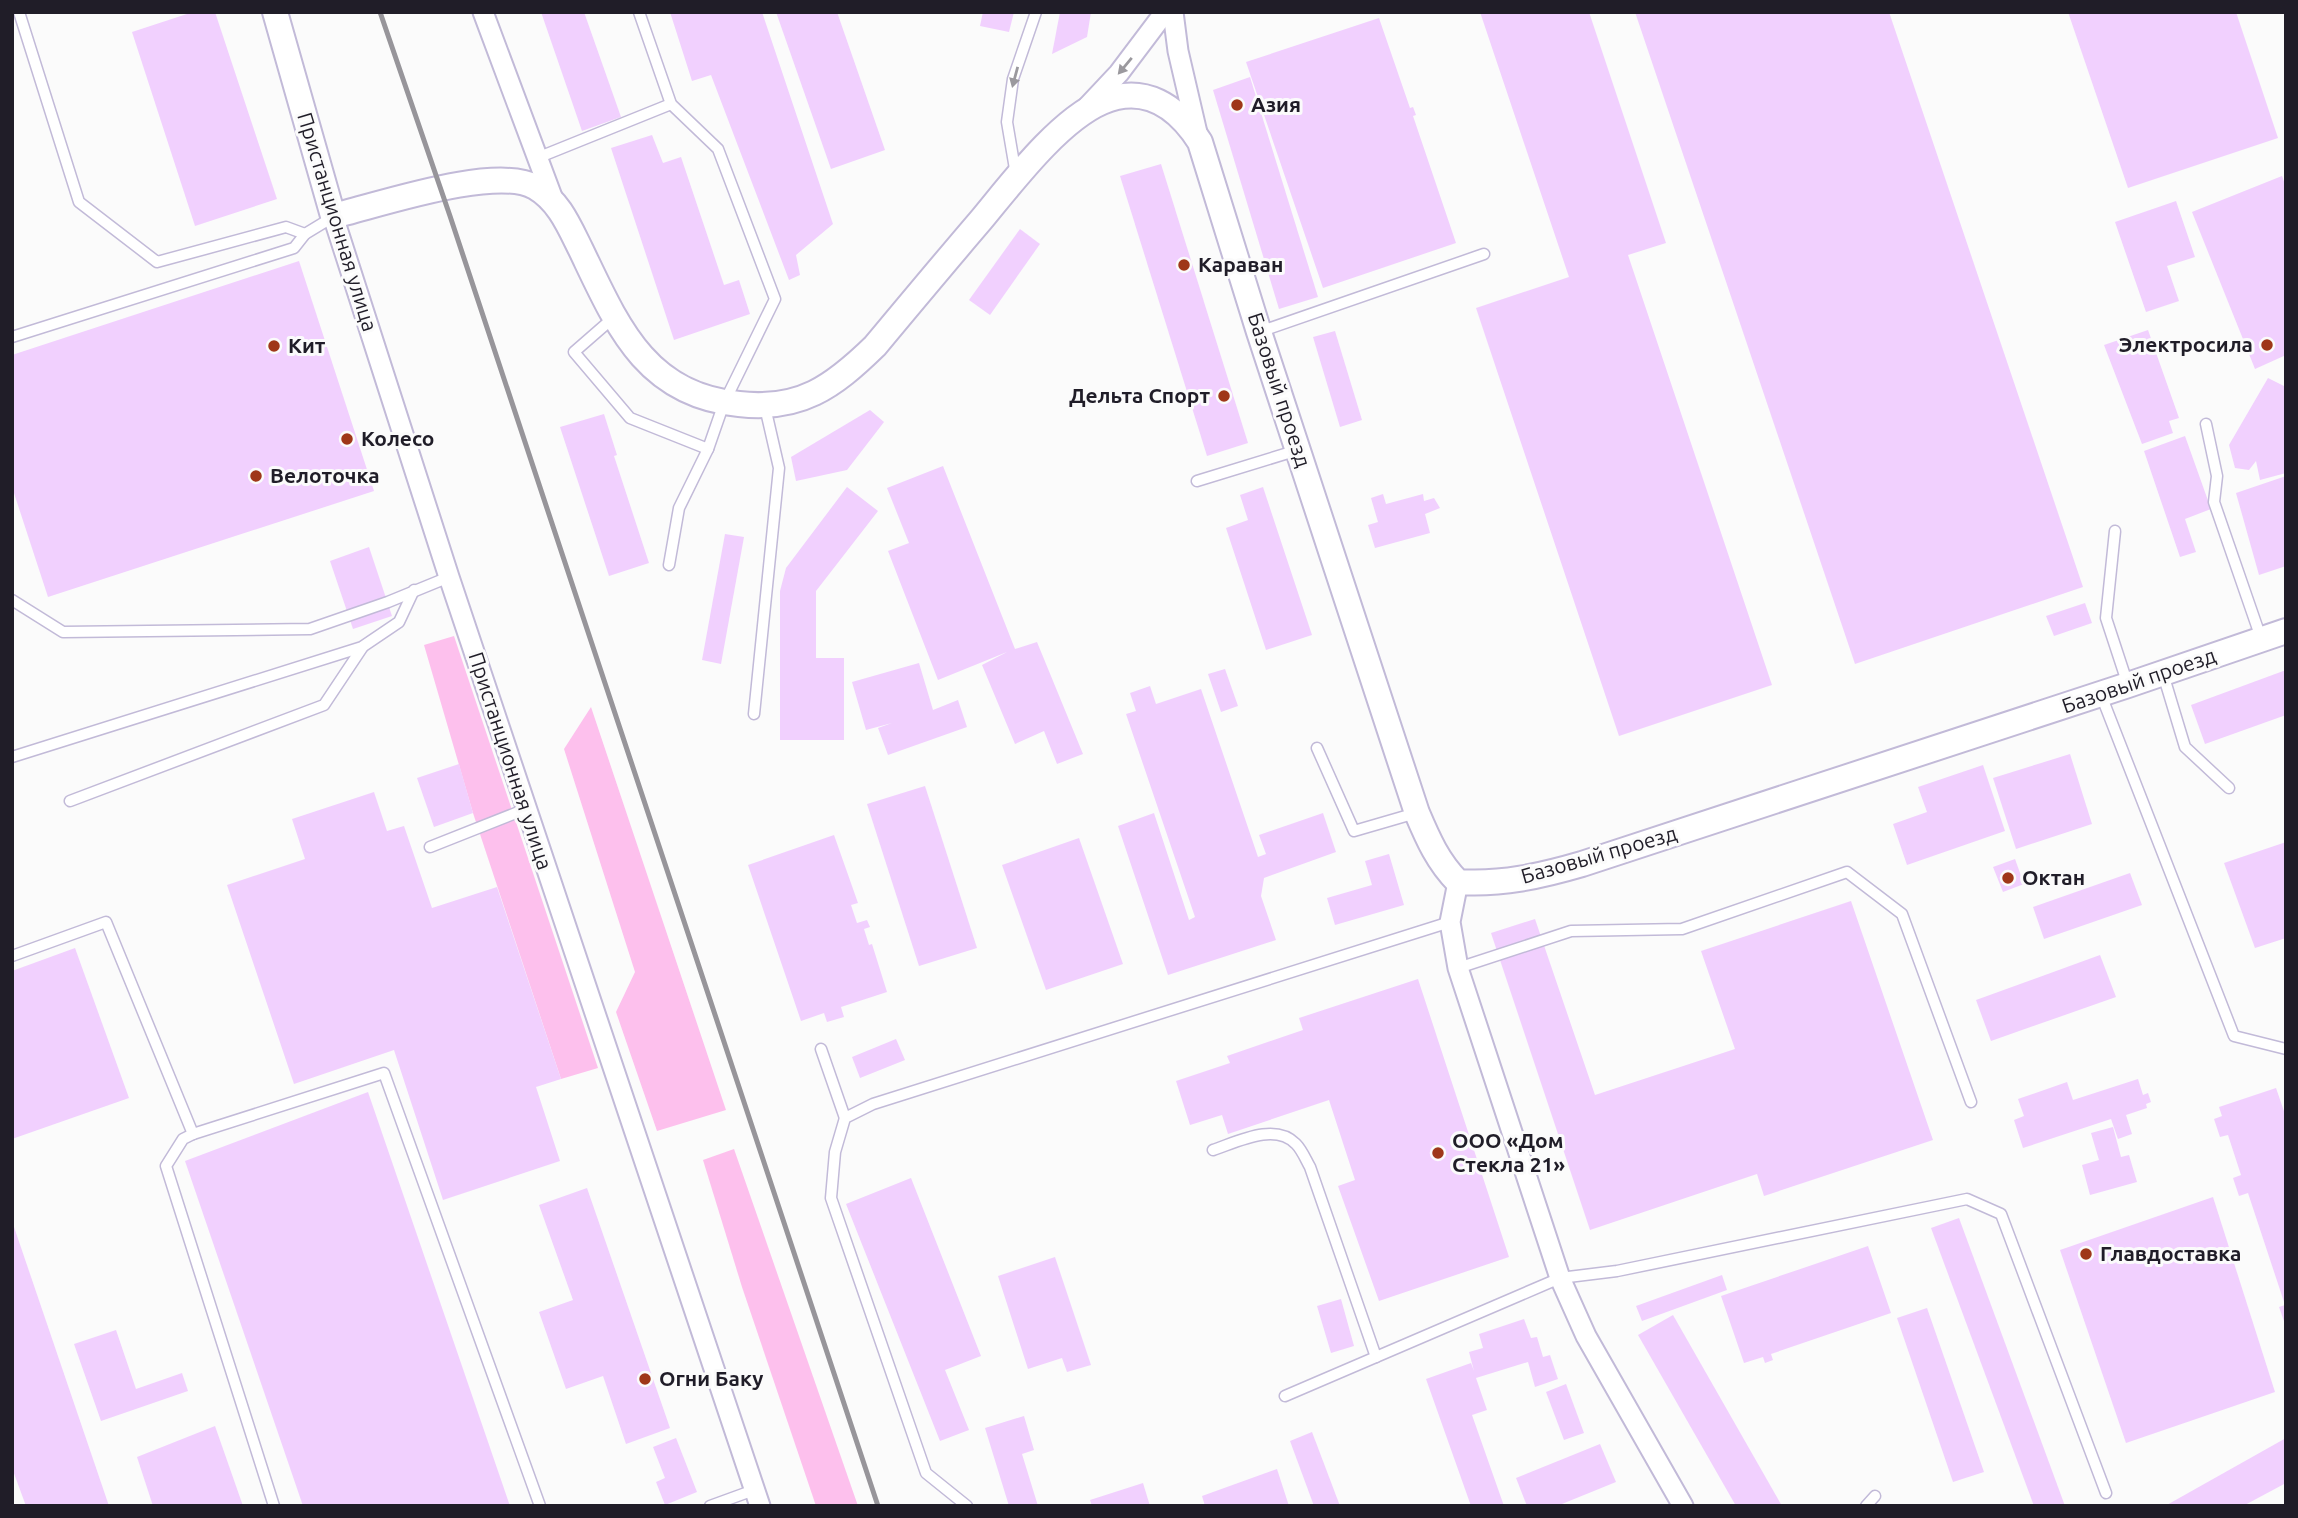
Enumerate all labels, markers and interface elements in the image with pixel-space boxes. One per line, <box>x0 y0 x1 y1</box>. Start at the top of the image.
one-way arrow <box>1117 56 1132 74</box>
one-way arrow <box>1009 66 1020 88</box>
place label: Азия <box>1251 92 1301 116</box>
marker: Азия <box>1229 97 1245 113</box>
street label: Пристанционная улица <box>293 109 383 334</box>
place label: Караван <box>1198 252 1283 276</box>
marker: Караван <box>1176 257 1192 273</box>
street label: Базовый проезд <box>1244 309 1316 470</box>
place label: Электросила <box>2118 332 2253 356</box>
place label: Кит <box>288 333 326 357</box>
marker: Электросила <box>2259 337 2275 353</box>
marker: Кит <box>266 338 282 354</box>
place label: Дельта Спорт <box>1069 383 1210 407</box>
marker: Дельта Спорт <box>1216 388 1232 404</box>
place label: Колесо <box>361 426 435 450</box>
marker: Колесо <box>339 431 355 447</box>
place label: Велоточка <box>270 463 380 487</box>
marker: Велоточка <box>248 468 264 484</box>
street label: Базовый проезд <box>2059 642 2219 718</box>
street label: Пристанционная улица <box>464 649 558 873</box>
street label: Базовый проезд <box>1518 820 1679 888</box>
place label: Октан <box>2022 865 2085 889</box>
marker: Октан <box>2000 870 2016 886</box>
place label: ООО «Дом Стекла 21» <box>1452 1128 1565 1176</box>
marker: ООО «Дом Стекла 21» <box>1430 1145 1446 1161</box>
place label: Главдоставка <box>2100 1241 2241 1265</box>
marker: Главдоставка <box>2078 1246 2094 1262</box>
place label: Огни Баку <box>659 1366 763 1390</box>
marker: Огни Баку <box>637 1371 653 1387</box>

